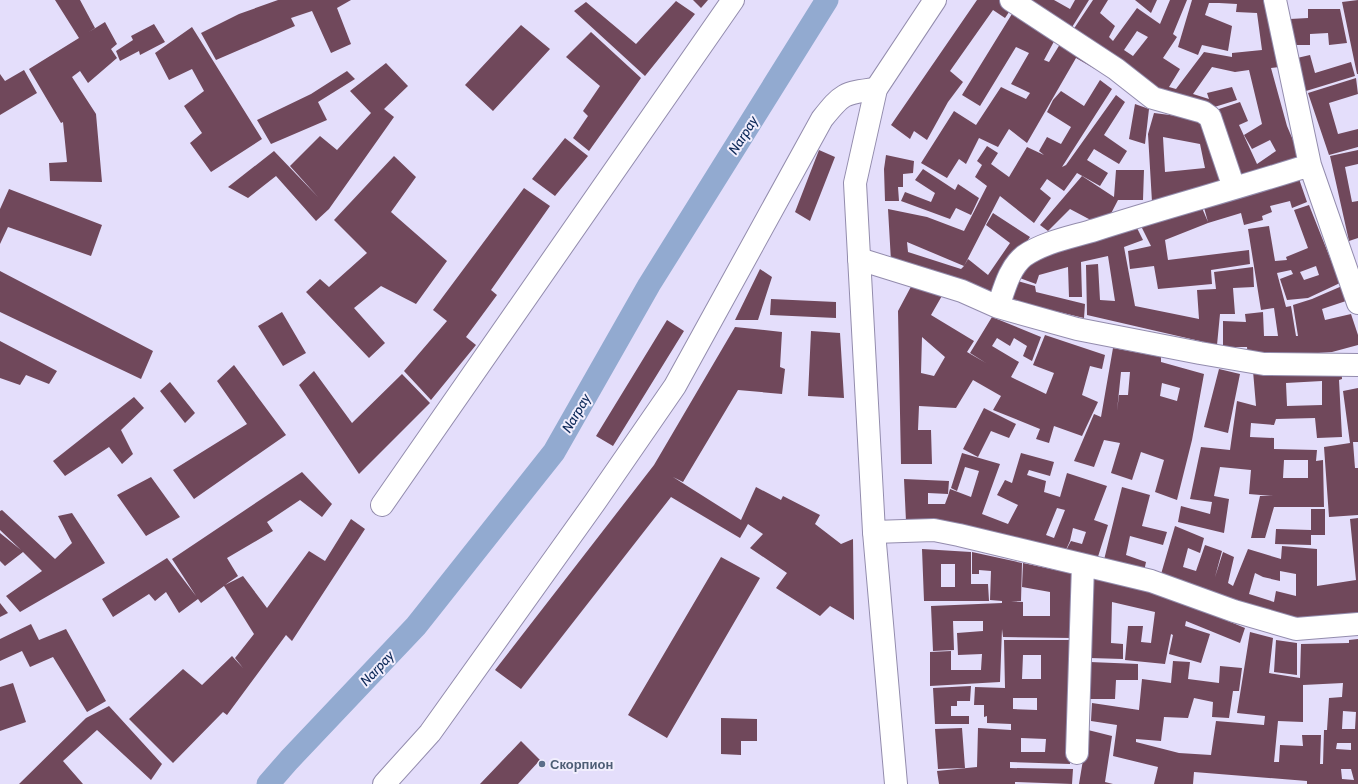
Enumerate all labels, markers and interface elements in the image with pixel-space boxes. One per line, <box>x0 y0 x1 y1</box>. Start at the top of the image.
water label: Narpay <box>724 112 762 158</box>
water label: Narpay <box>558 390 595 436</box>
water label: Narpay <box>356 646 398 690</box>
place label: Скорпион <box>550 756 613 772</box>
marker: Скорпион <box>537 759 547 769</box>

